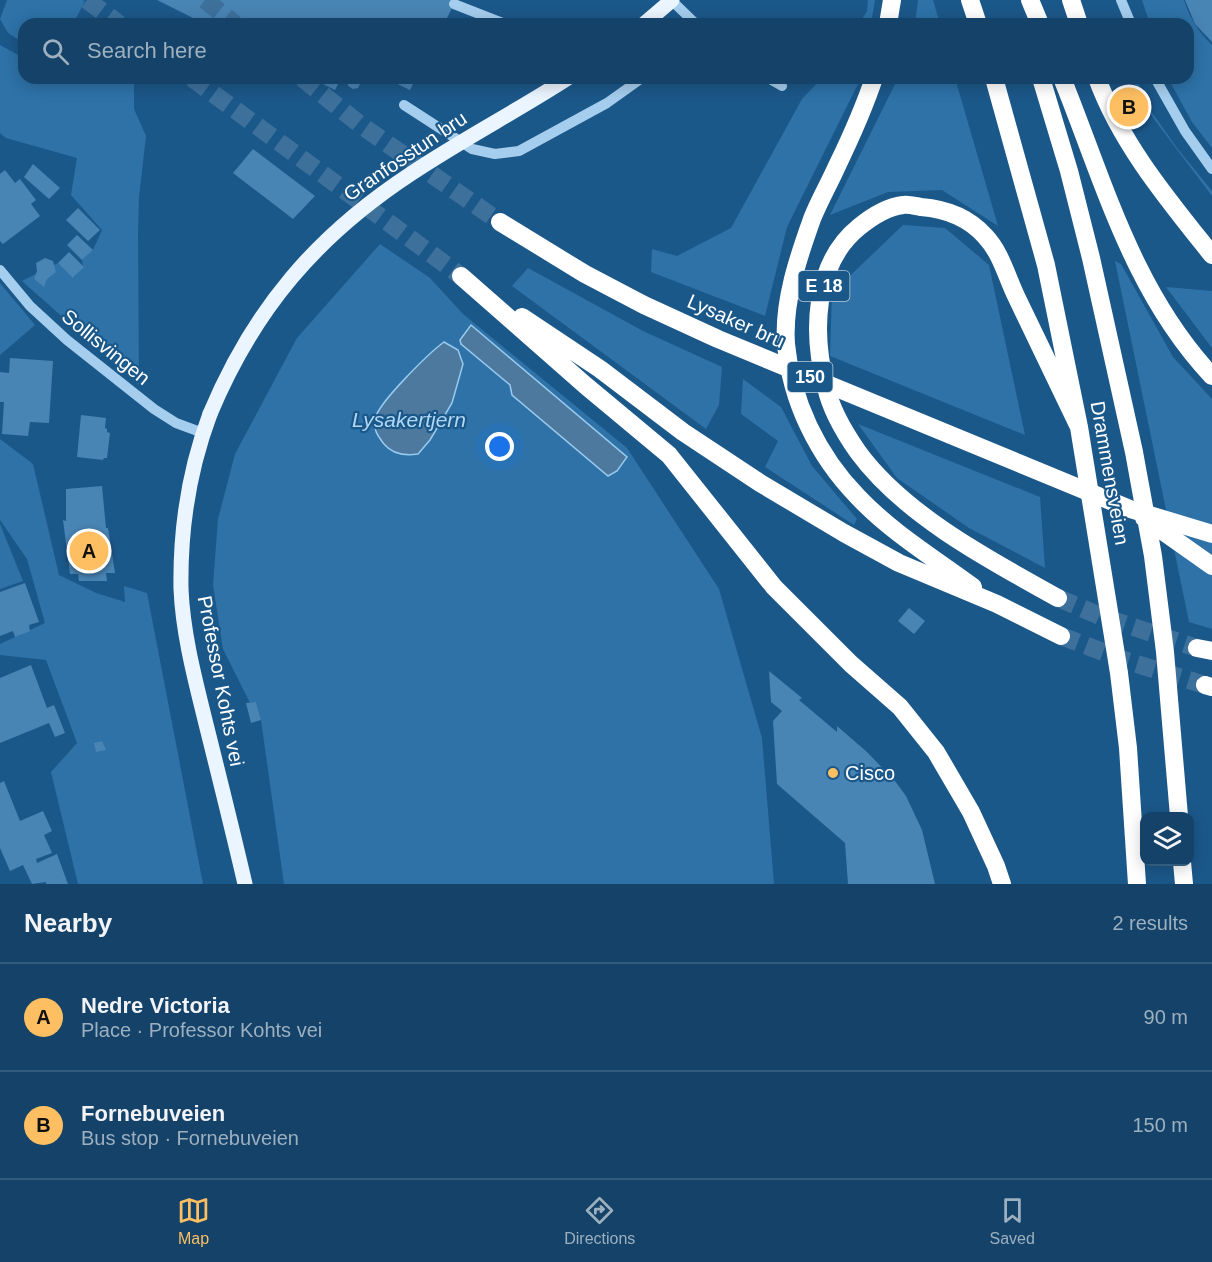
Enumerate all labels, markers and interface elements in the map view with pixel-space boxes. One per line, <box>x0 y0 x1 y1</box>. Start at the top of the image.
search box <box>18 18 1194 84</box>
icon: search <box>39 35 72 68</box>
text: Search here <box>87 38 207 63</box>
pin: B <box>1110 84 1148 130</box>
street label: Granfosstun bru <box>339 107 471 205</box>
road number: E 18 <box>798 271 850 301</box>
street label: Lysaker bru <box>684 290 788 352</box>
street label: Sollisvingen <box>58 305 154 389</box>
road number: 150 <box>788 362 832 392</box>
street label: Drammensveien <box>1087 399 1133 547</box>
water label: Lysakertjern <box>352 408 466 431</box>
your location <box>485 432 514 461</box>
pin: A <box>70 528 109 574</box>
street label: Professor Kohts vei <box>194 594 248 768</box>
place label: Cisco <box>845 762 895 784</box>
marker: Cisco <box>826 766 840 780</box>
map controls <box>1140 812 1194 866</box>
button: layers <box>1140 812 1194 866</box>
text: Nearby <box>24 908 112 938</box>
text: 2 results <box>1112 912 1188 934</box>
text: Nedre Victoria <box>81 993 230 1018</box>
text: A <box>36 1006 51 1028</box>
text: 90 m <box>1144 1006 1188 1028</box>
text: Place · Professor Kohts vei <box>81 1019 322 1041</box>
text: Fornebuveien <box>81 1101 225 1126</box>
text: B <box>36 1114 51 1136</box>
text: 150 m <box>1132 1114 1188 1136</box>
text: Bus stop · Fornebuveien <box>81 1127 299 1149</box>
tab: Map <box>177 1194 210 1248</box>
tab: Directions <box>564 1194 635 1248</box>
tab: Saved <box>990 1194 1035 1248</box>

